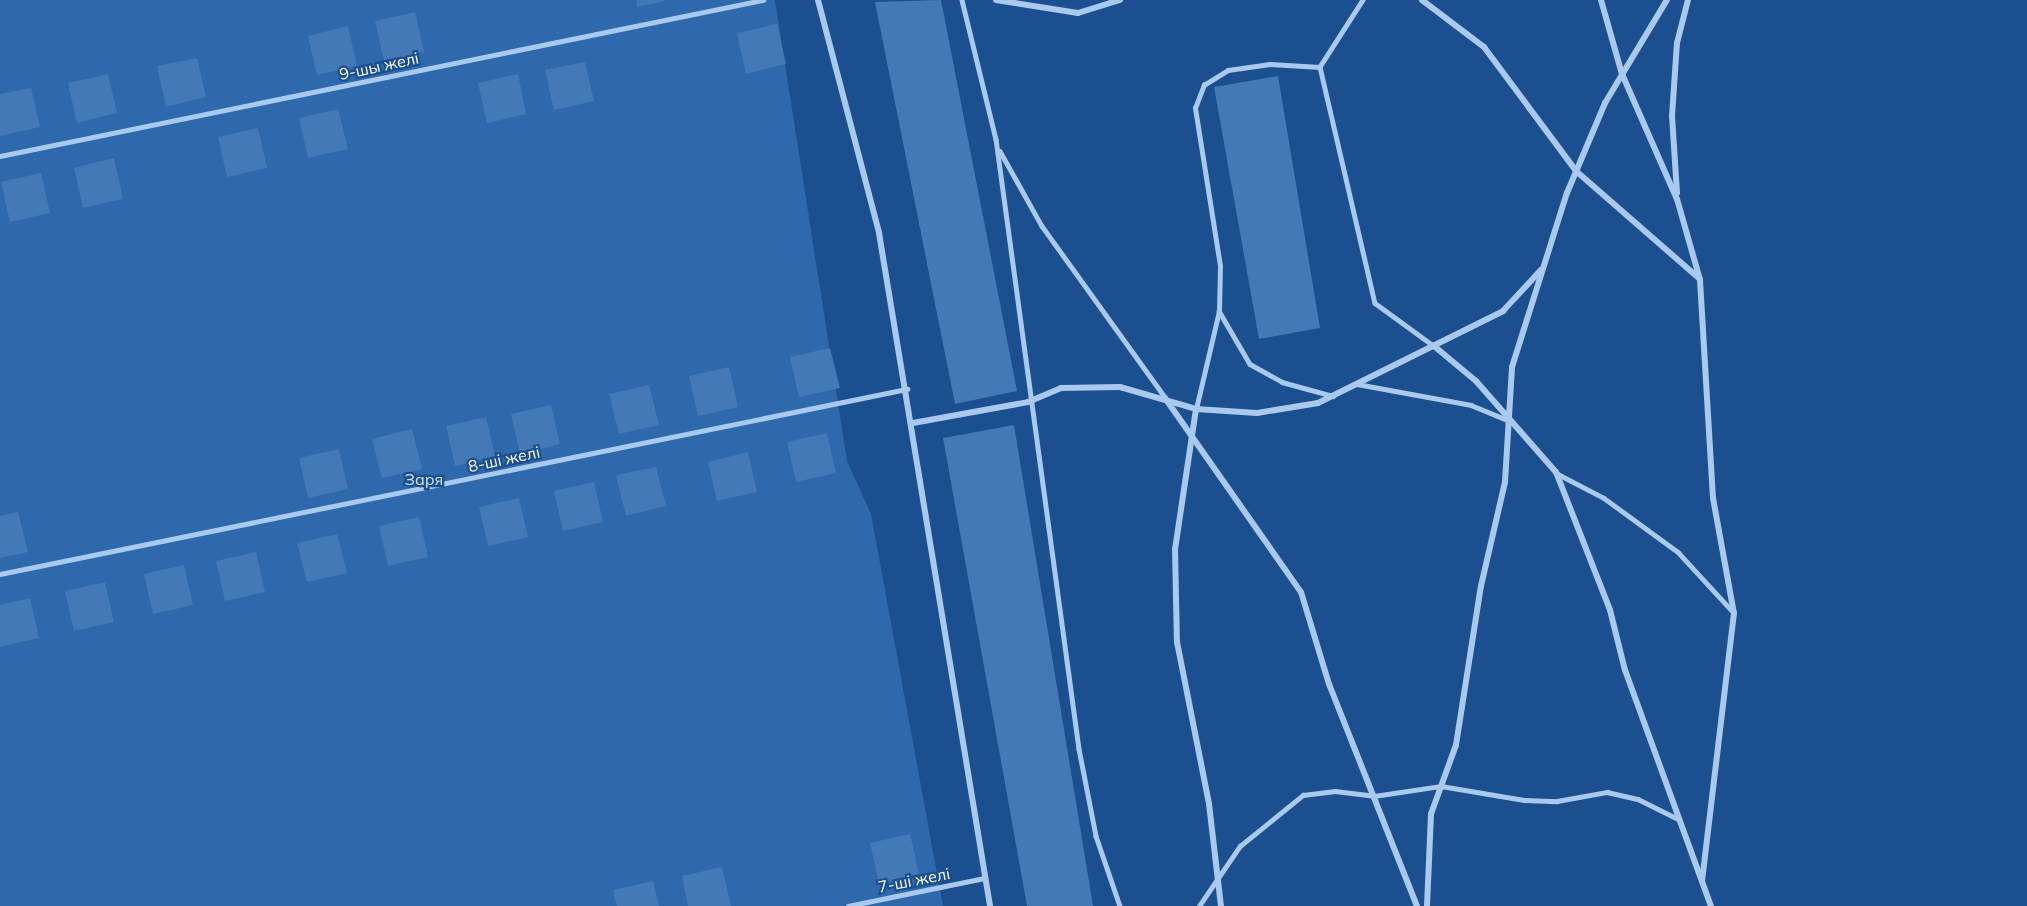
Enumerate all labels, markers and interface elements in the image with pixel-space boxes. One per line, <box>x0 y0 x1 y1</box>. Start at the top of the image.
street label: 9-шы желі <box>338 48 420 84</box>
street label: 8-ші желі <box>466 442 542 476</box>
park label: Заря <box>405 469 443 489</box>
street label: 7-ші желі <box>876 864 952 896</box>

